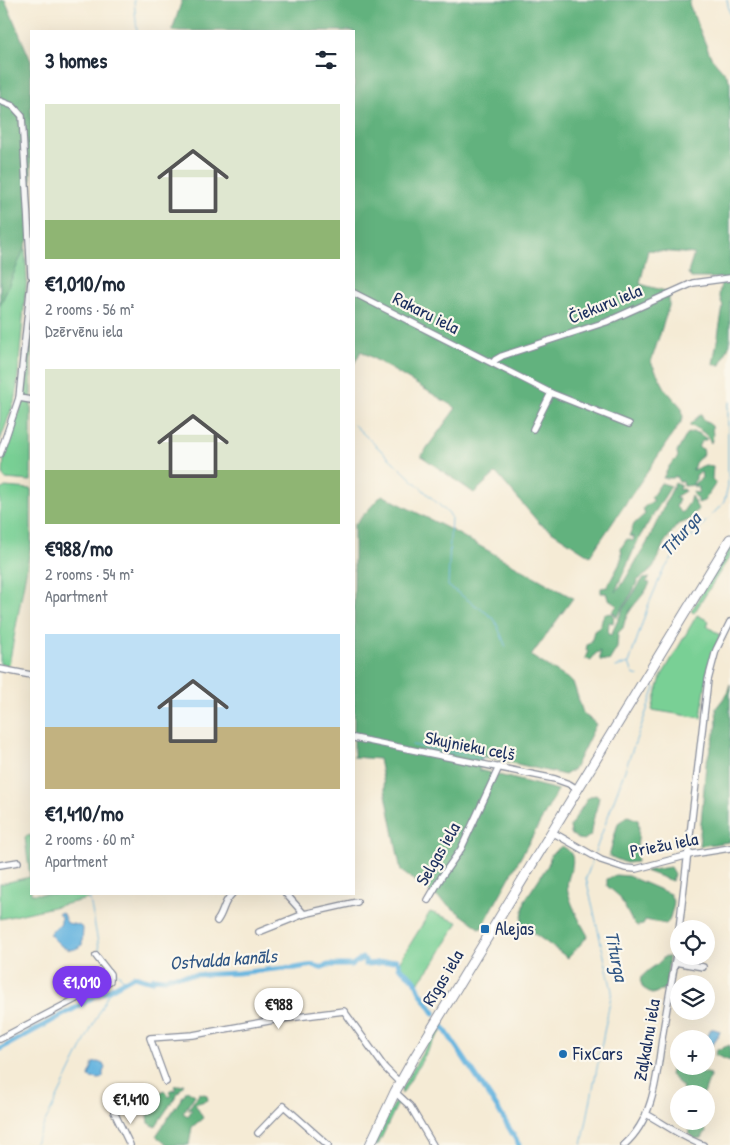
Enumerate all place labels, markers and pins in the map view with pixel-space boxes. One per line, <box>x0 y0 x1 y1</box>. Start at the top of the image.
place label: Alejas <box>495 916 534 941</box>
marker: Alejas <box>479 923 491 935</box>
pin: €1,010 <box>41 966 123 1008</box>
pin: €988 <box>249 988 309 1030</box>
place label: FixCars <box>572 1041 623 1066</box>
marker: FixCars <box>557 1048 569 1060</box>
pin: €1,410 <box>90 1082 172 1125</box>

